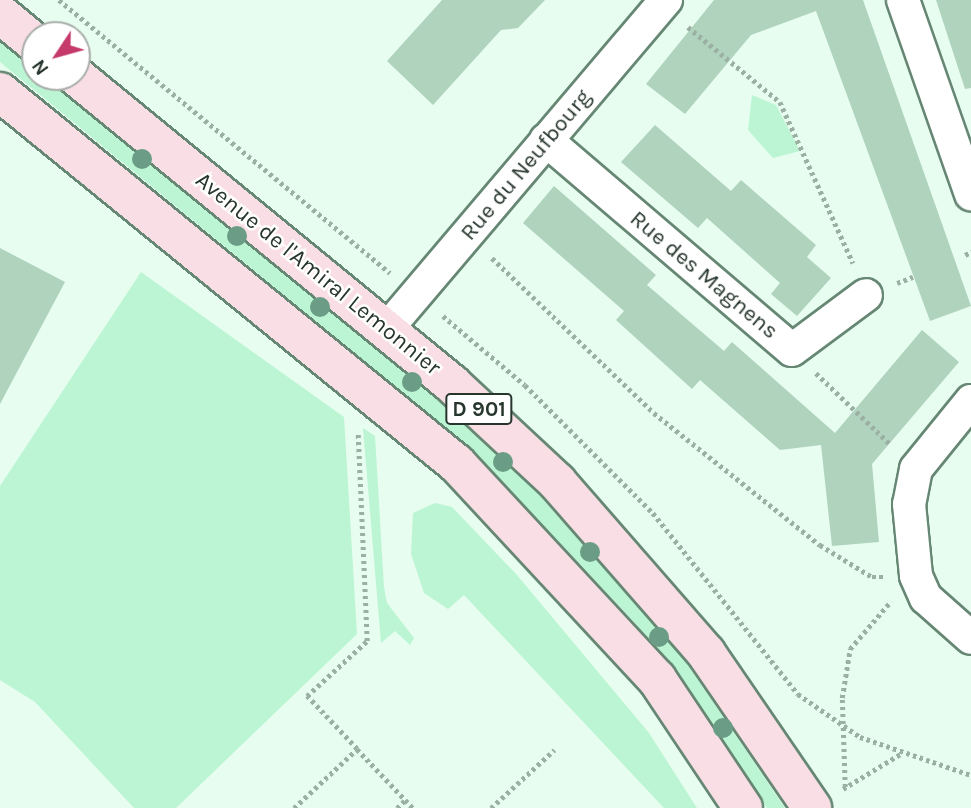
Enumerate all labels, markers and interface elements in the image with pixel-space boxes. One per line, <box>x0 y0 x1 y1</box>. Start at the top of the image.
north arrow <box>21 21 91 91</box>
text: N <box>28 55 54 79</box>
street label: Rue du Neufbourg <box>455 84 597 246</box>
street label: Avenue de l'Amiral Lemonnier <box>190 167 446 381</box>
street label: Rue des Magnens <box>624 205 784 345</box>
road number: D 901 <box>444 392 514 426</box>

